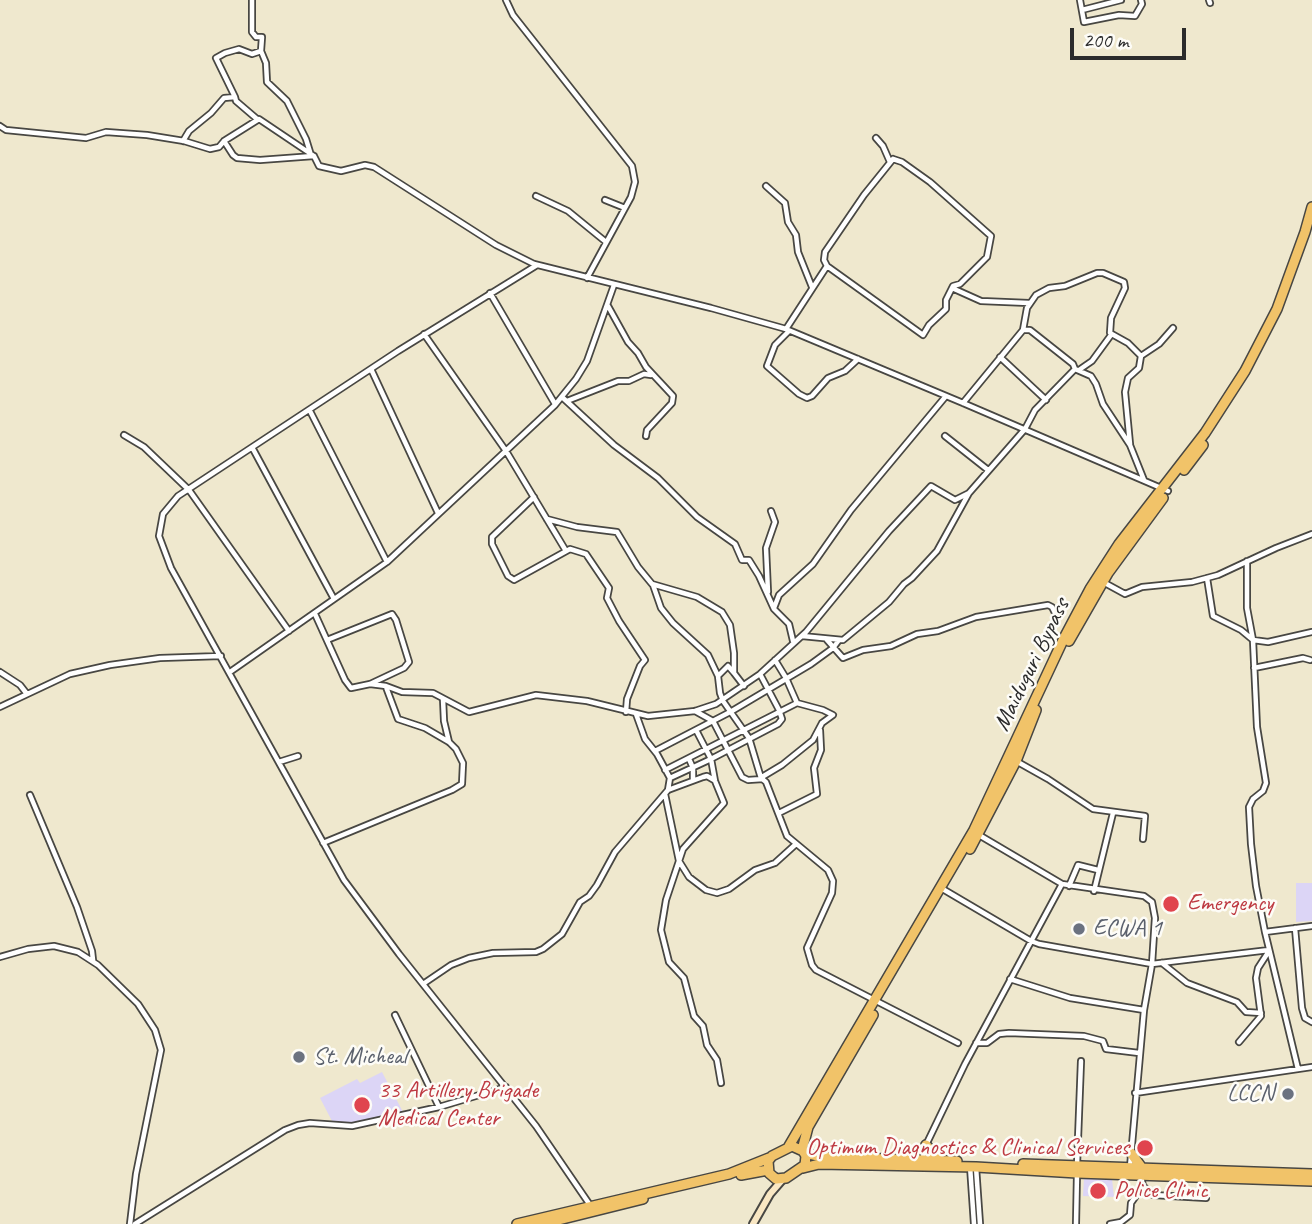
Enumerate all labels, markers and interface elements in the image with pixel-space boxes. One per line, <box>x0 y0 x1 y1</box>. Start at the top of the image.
scale bar <box>1074 14 1190 58</box>
text: 200 m <box>1083 27 1128 53</box>
street label: Maiduguri Bypass <box>988 594 1076 736</box>
place label: Emergency <box>1187 890 1273 918</box>
marker: Emergency <box>1161 894 1181 914</box>
place label: ECWA 1 <box>1093 915 1162 943</box>
marker: ECWA 1 <box>1071 921 1087 937</box>
place label: St. Micheal <box>313 1043 407 1071</box>
marker: St. Micheal <box>291 1049 307 1065</box>
place label: 33 Artillery Brigade Medical Center <box>378 1077 538 1133</box>
place label: LCCN <box>1227 1080 1274 1108</box>
marker: LCCN <box>1280 1086 1296 1102</box>
marker: 33 Artillery Brigade Medical Center <box>352 1095 372 1115</box>
place label: Optimum Diagnostics & Clinical Services <box>806 1134 1129 1162</box>
marker: Optimum Diagnostics & Clinical Services <box>1135 1138 1155 1158</box>
place label: Police Clinic <box>1114 1177 1208 1205</box>
marker: Police Clinic <box>1088 1181 1108 1201</box>

